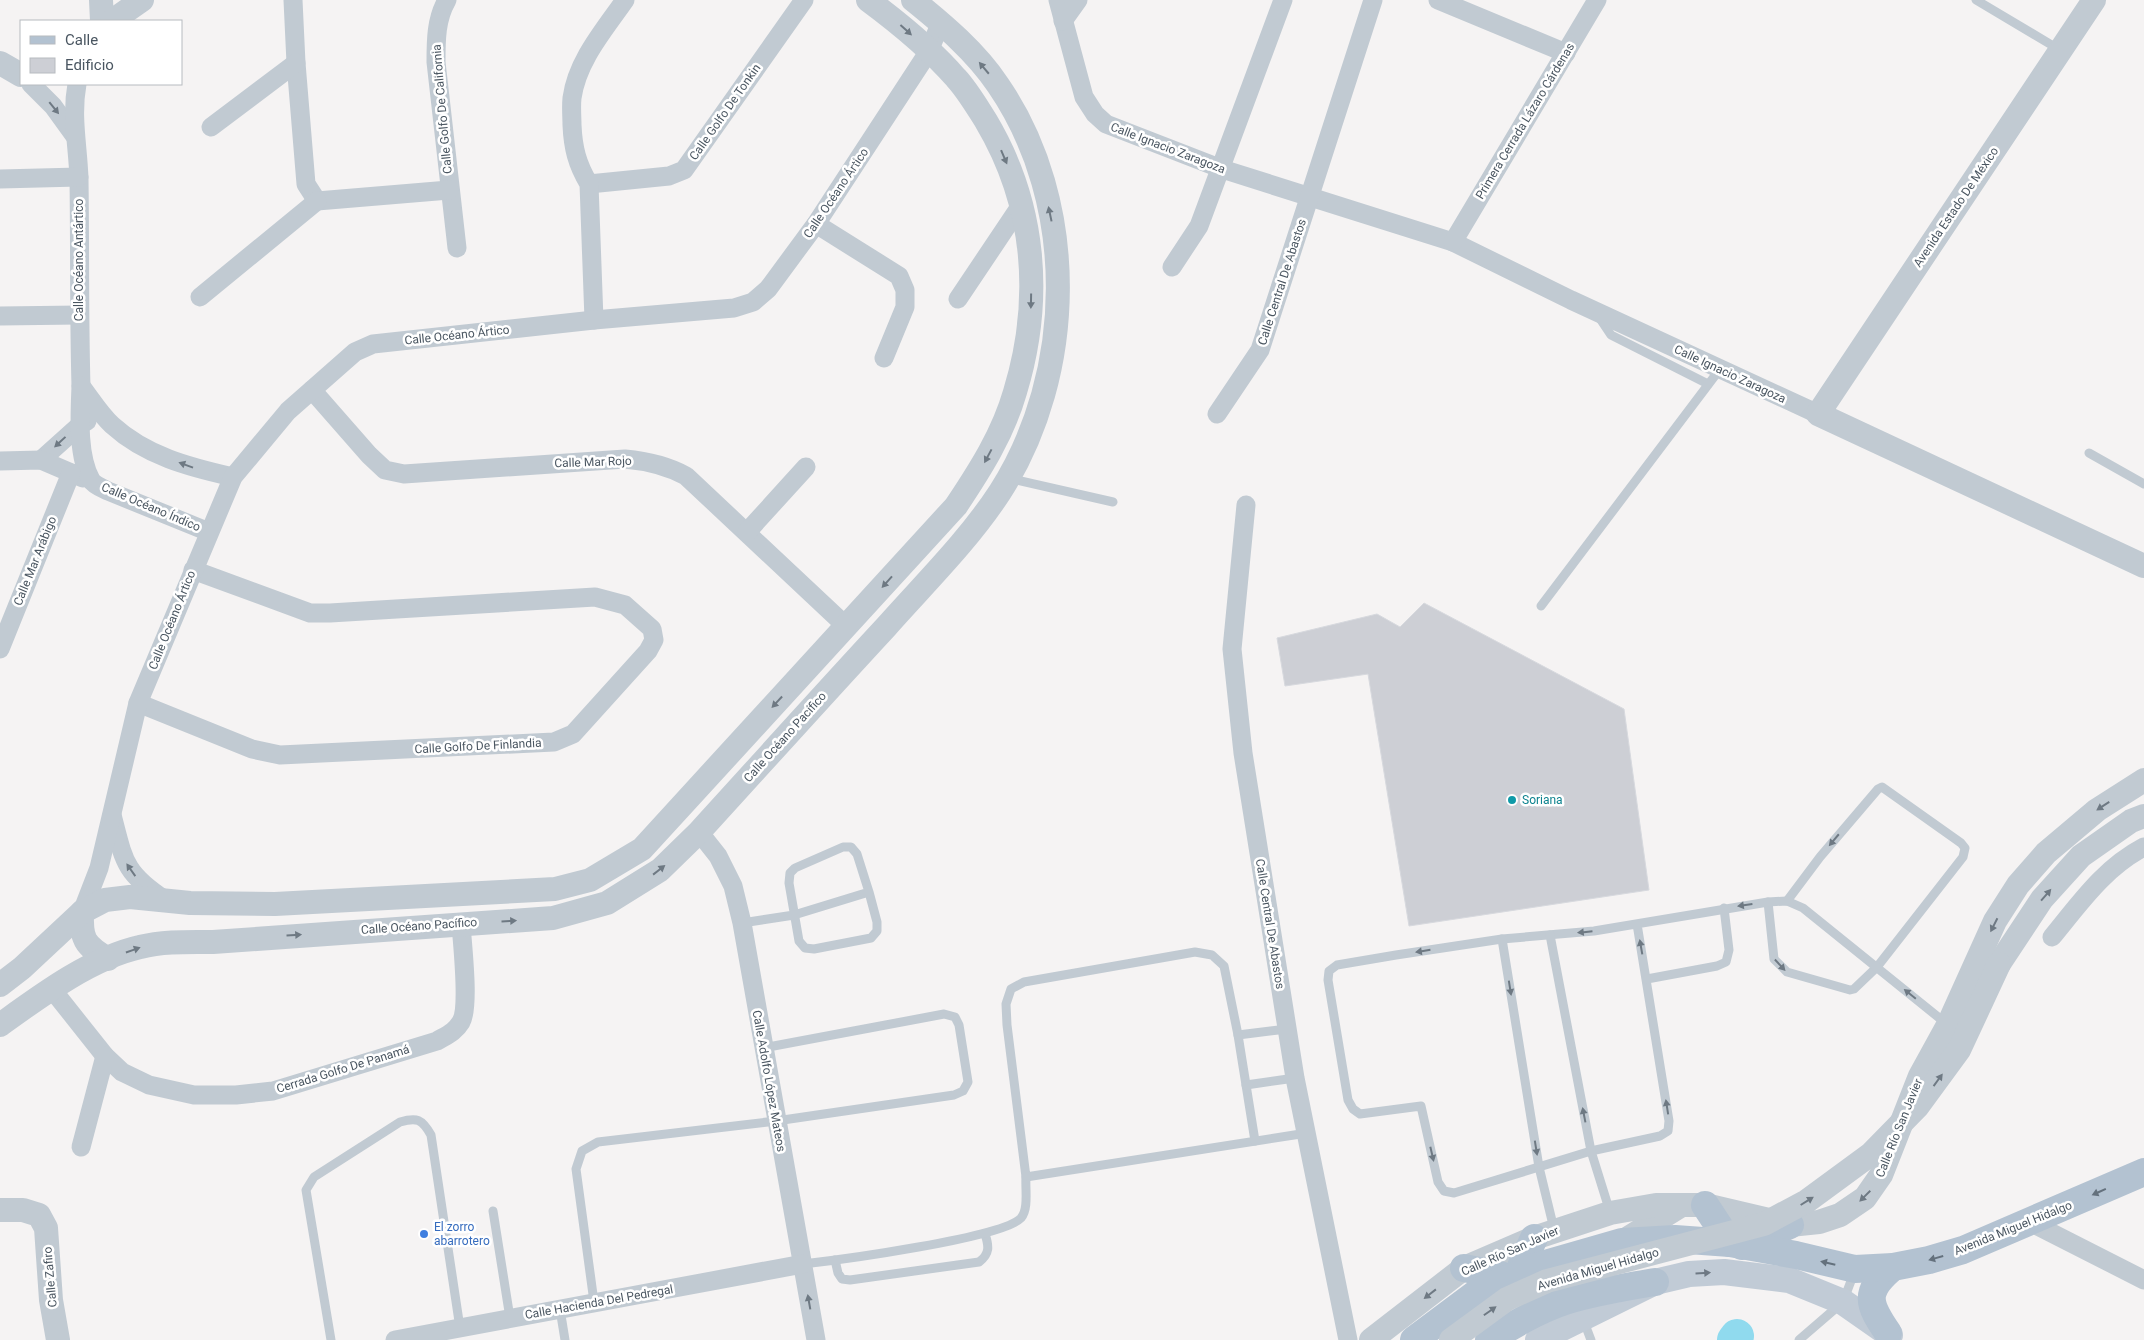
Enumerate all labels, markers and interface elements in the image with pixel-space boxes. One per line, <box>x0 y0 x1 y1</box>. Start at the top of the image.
legend <box>20 20 182 85</box>
one-way arrow <box>900 24 912 36</box>
text: Calle <box>65 31 98 49</box>
street label: Primera Cerrada Lázaro Cárdenas <box>1473 40 1577 202</box>
street label: Calle Golfo De California <box>429 44 455 174</box>
text: Edificio <box>65 56 114 74</box>
street label: Calle Golfo De Tonkin <box>687 61 763 163</box>
one-way arrow <box>979 62 990 74</box>
one-way arrow <box>49 101 60 114</box>
street label: Calle Ignacio Zaragoza <box>1109 120 1227 176</box>
street label: Avenida Estado De México <box>1911 144 2001 270</box>
street label: Calle Océano Ártico <box>800 145 871 241</box>
one-way arrow <box>1001 150 1009 164</box>
street label: Calle Océano Antártico <box>72 199 86 321</box>
one-way arrow <box>1046 206 1054 222</box>
street label: Calle Central De Abastos <box>1255 217 1309 347</box>
one-way arrow <box>1027 293 1035 309</box>
street label: Calle Océano Ártico <box>404 322 510 347</box>
street label: Calle Ignacio Zaragoza <box>1672 342 1788 406</box>
one-way arrow <box>54 437 67 448</box>
one-way arrow <box>983 449 992 462</box>
street label: Calle Mar Rojo <box>554 454 632 470</box>
one-way arrow <box>178 461 193 469</box>
street label: Calle Océano Índico <box>99 479 203 534</box>
street label: Calle Mar Arábigo <box>11 514 59 608</box>
street label: Calle Océano Ártico <box>145 568 198 672</box>
one-way arrow <box>881 576 893 588</box>
street label: Calle Océano Pacífico <box>741 689 829 785</box>
one-way arrow <box>771 696 783 708</box>
street label: Calle Golfo De Finlandia <box>414 736 542 756</box>
place label: Soriana <box>1522 793 1563 807</box>
marker: Soriana <box>1506 794 1518 806</box>
one-way arrow <box>2096 801 2109 811</box>
one-way arrow <box>1829 833 1840 846</box>
street label: Calle Central De Abastos <box>1253 858 1287 990</box>
one-way arrow <box>126 863 136 877</box>
one-way arrow <box>652 864 665 875</box>
one-way arrow <box>2040 889 2051 902</box>
one-way arrow <box>1737 901 1753 909</box>
street label: Calle Océano Pacífico <box>360 915 478 937</box>
one-way arrow <box>501 916 517 924</box>
one-way arrow <box>1990 917 1998 932</box>
one-way arrow <box>1576 928 1592 936</box>
one-way arrow <box>286 931 302 939</box>
one-way arrow <box>1636 939 1644 955</box>
one-way arrow <box>126 945 141 953</box>
one-way arrow <box>1415 947 1431 955</box>
one-way arrow <box>1774 959 1786 971</box>
one-way arrow <box>1506 980 1514 996</box>
one-way arrow <box>1904 989 1917 1000</box>
street label: Calle Adolfo López Mateos <box>750 1009 788 1153</box>
street label: Cerrada Golfo De Panamá <box>275 1042 411 1096</box>
one-way arrow <box>1933 1073 1943 1087</box>
street label: Calle Río San Javier <box>1873 1077 1925 1179</box>
one-way arrow <box>1663 1099 1671 1115</box>
one-way arrow <box>1580 1106 1588 1122</box>
one-way arrow <box>1533 1140 1541 1156</box>
one-way arrow <box>1428 1146 1436 1161</box>
one-way arrow <box>2092 1188 2106 1196</box>
one-way arrow <box>1859 1190 1871 1202</box>
one-way arrow <box>1800 1196 1813 1205</box>
street label: Avenida Miguel Hidalgo <box>1952 1198 2074 1258</box>
place label: El zorro abarrotero <box>434 1220 490 1248</box>
street label: Calle Río San Javier <box>1459 1223 1561 1279</box>
marker: El zorro abarrotero <box>418 1228 430 1240</box>
street label: Avenida Miguel Hidalgo <box>1536 1245 1661 1293</box>
street label: Calle Zafiro <box>40 1246 60 1308</box>
one-way arrow <box>1928 1254 1944 1262</box>
one-way arrow <box>1820 1259 1835 1267</box>
one-way arrow <box>1695 1269 1711 1277</box>
street label: Calle Hacienda Del Pedregal <box>524 1282 674 1322</box>
one-way arrow <box>1424 1289 1437 1300</box>
one-way arrow <box>805 1294 813 1310</box>
one-way arrow <box>1483 1306 1497 1316</box>

